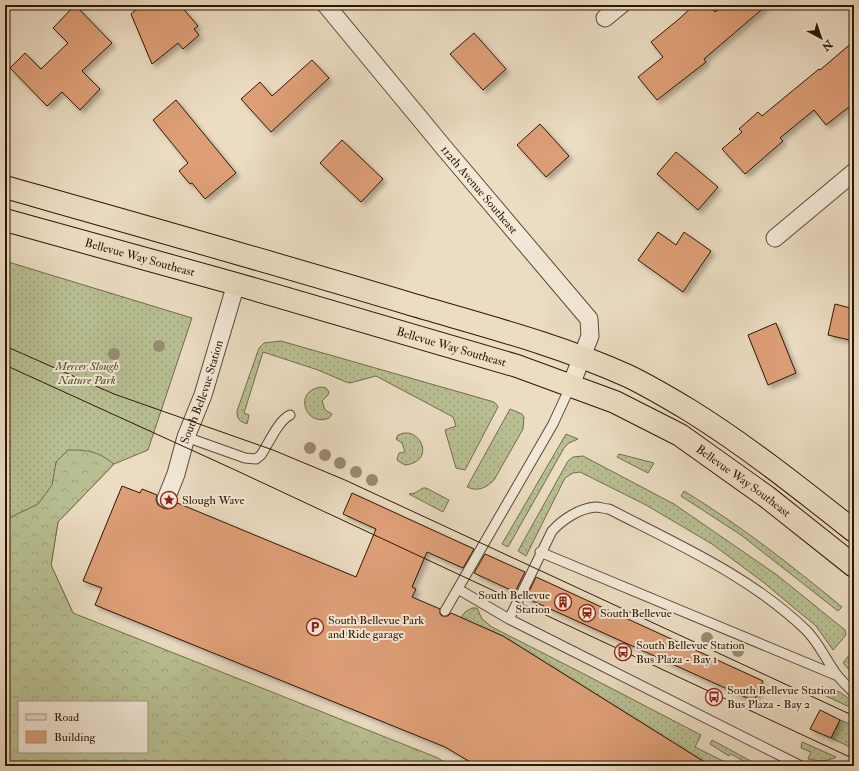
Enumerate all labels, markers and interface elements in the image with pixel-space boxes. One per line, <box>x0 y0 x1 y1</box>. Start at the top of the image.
north arrow <box>801 18 841 58</box>
text: N <box>818 36 836 54</box>
street label: 112th Avenue Southeast <box>437 143 521 237</box>
street label: Bellevue Way Southeast <box>83 235 197 280</box>
street label: Bellevue Way Southeast <box>395 324 508 370</box>
street label: South Bellevue Station <box>177 338 227 446</box>
park label: Mercer Slough Nature Park <box>54 359 119 388</box>
street label: Bellevue Way Southeast <box>693 442 794 521</box>
place icon: Slough Wave <box>159 490 179 510</box>
place label: Slough Wave <box>182 493 244 508</box>
place label: South Bellevue Station <box>478 588 550 617</box>
building icon: South Bellevue Station <box>553 592 573 612</box>
station icon: South Bellevue <box>577 603 597 623</box>
place label: South Bellevue <box>600 606 672 621</box>
place label: South Bellevue Park and Ride garage <box>328 613 424 642</box>
parking icon: South Bellevue Park and Ride garage <box>305 617 325 637</box>
place label: South Bellevue Station Bus Plaza - Bay 1 <box>636 638 745 667</box>
bus stop icon: South Bellevue Station Bus Plaza - Bay 1 <box>613 642 633 662</box>
place label: South Bellevue Station Bus Plaza - Bay 2 <box>727 683 836 712</box>
bus stop icon: South Bellevue Station Bus Plaza - Bay 2 <box>704 687 724 707</box>
legend <box>18 701 148 753</box>
text: Road <box>54 710 79 725</box>
text: Building <box>54 730 97 745</box>

